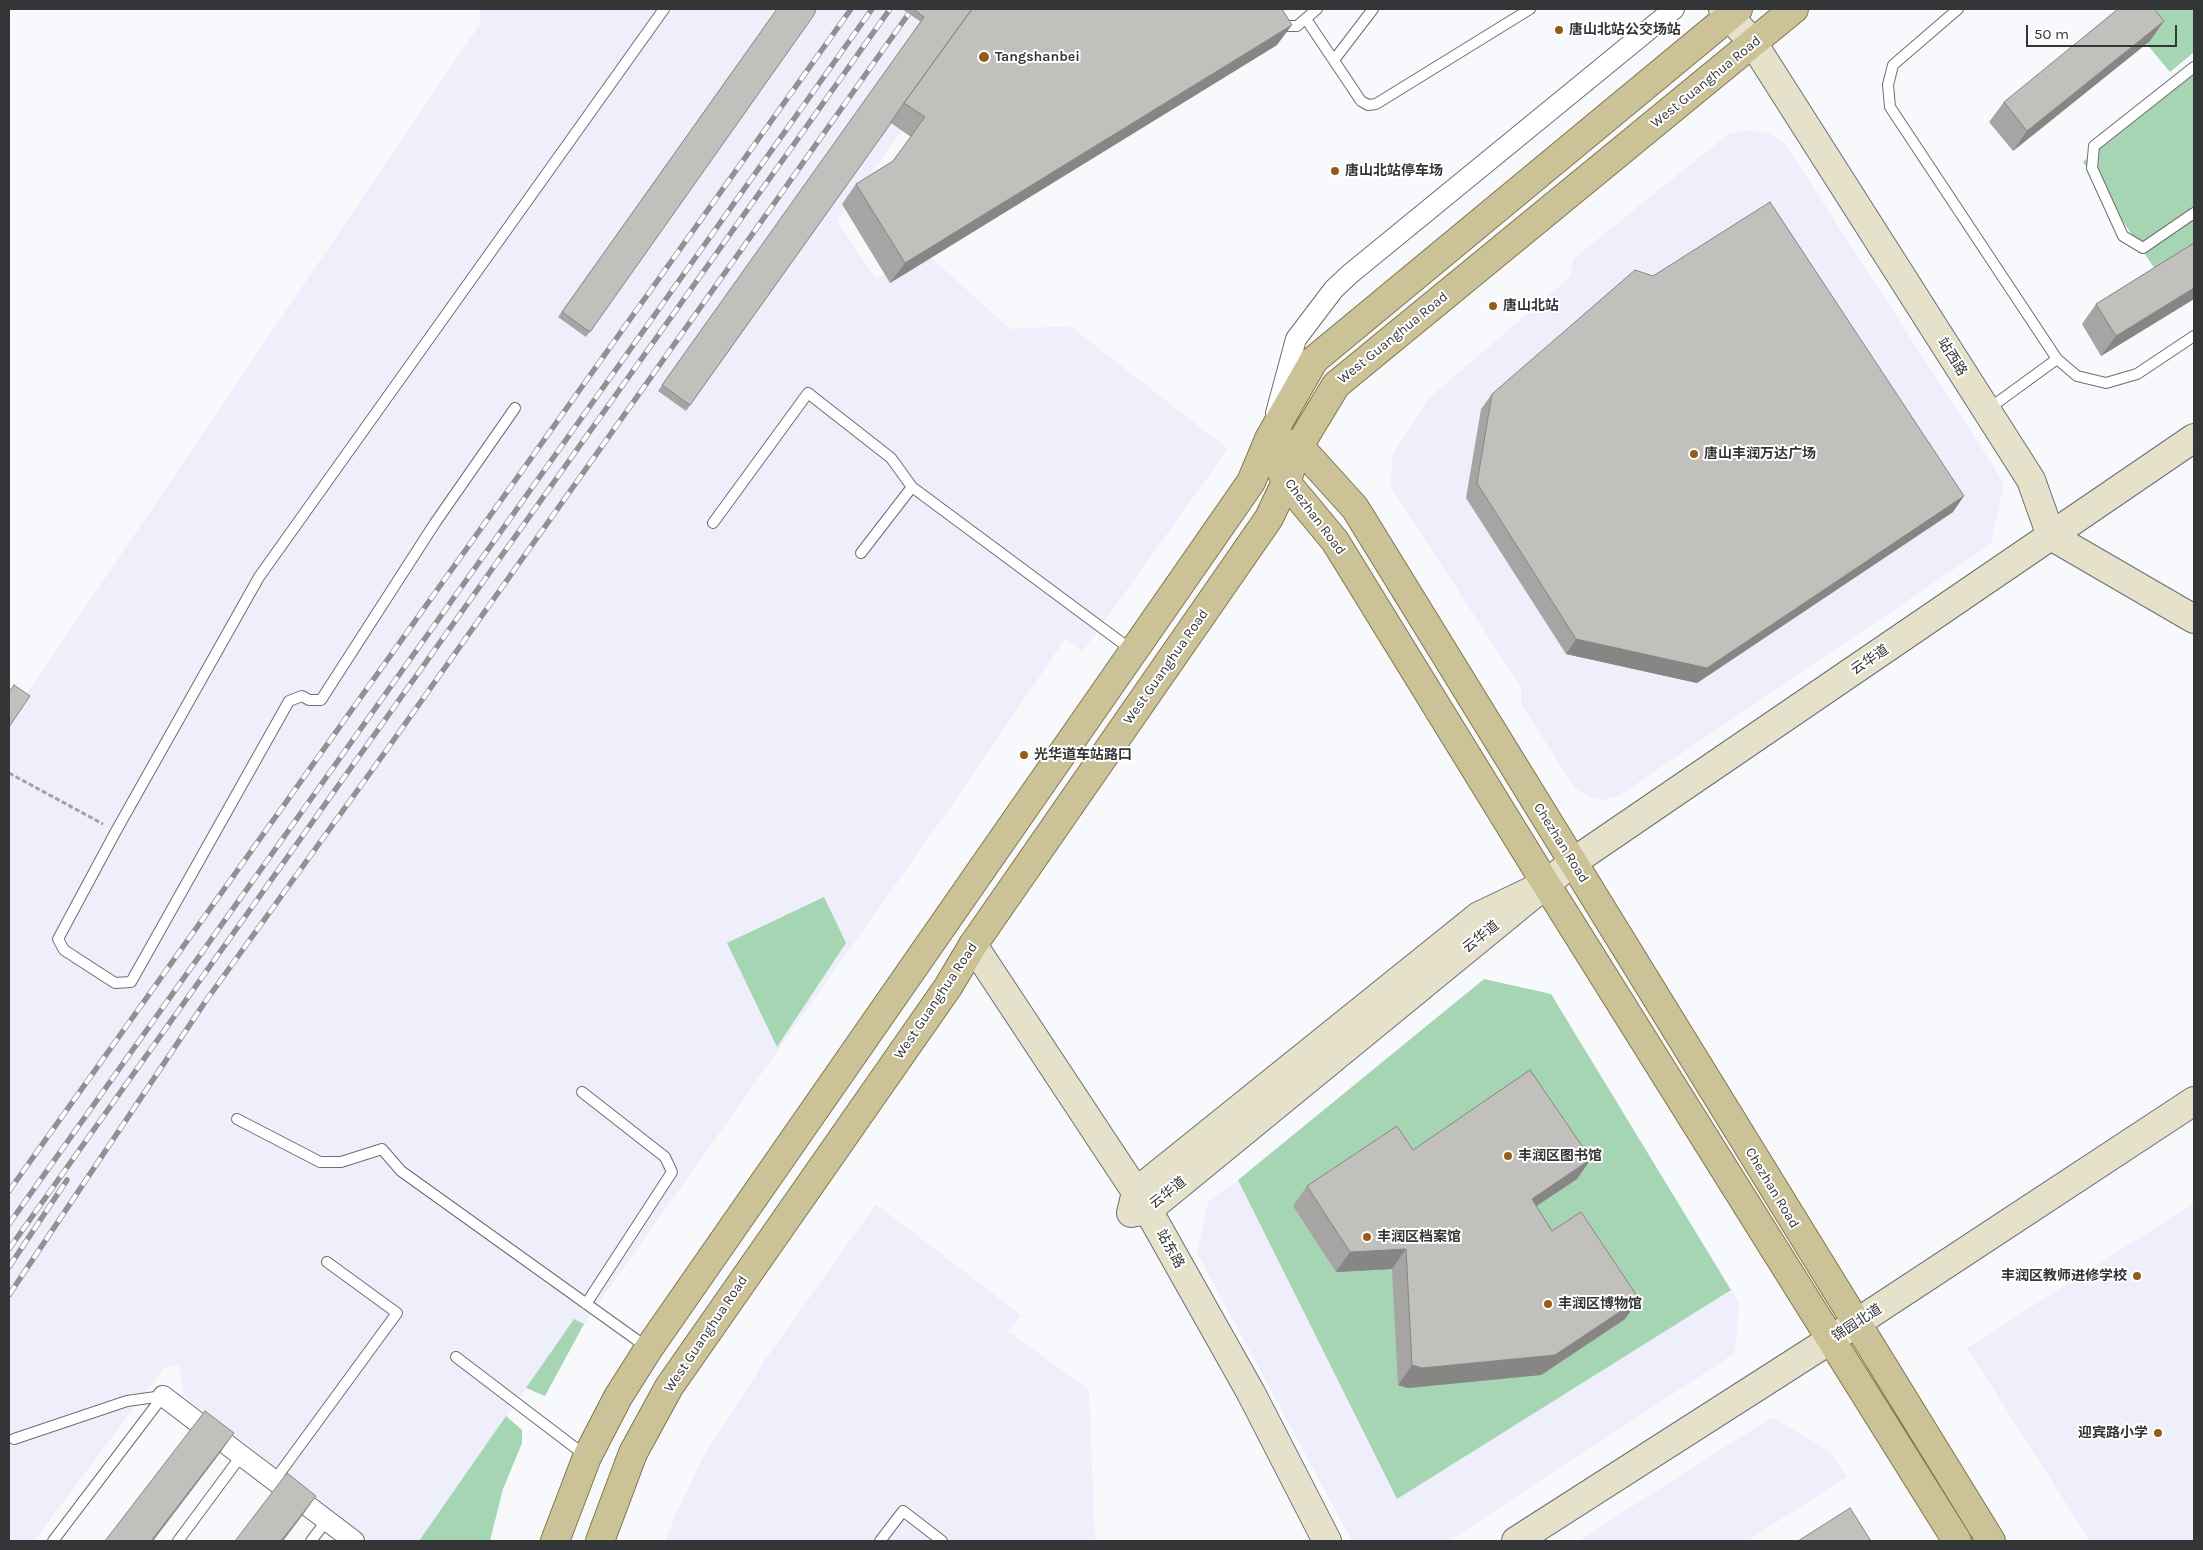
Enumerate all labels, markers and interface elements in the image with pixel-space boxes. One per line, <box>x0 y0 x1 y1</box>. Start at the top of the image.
scale bar <box>2028 15 2179 47</box>
place label: 唐山北站公交场站 <box>1569 22 1681 38</box>
marker: 唐山北站公交场站 <box>1553 24 1565 36</box>
text: 50 m <box>2034 25 2069 43</box>
street label: West Guanghua Road <box>1648 32 1764 132</box>
place label: Tangshanbei <box>995 49 1080 65</box>
marker: Tangshanbei <box>977 50 991 64</box>
place label: 唐山北站停车场 <box>1345 163 1443 179</box>
marker: 唐山北站停车场 <box>1329 165 1341 177</box>
street label: West Guanghua Road <box>1335 288 1451 388</box>
place label: 唐山北站 <box>1503 298 1559 314</box>
marker: 唐山北站 <box>1487 300 1499 312</box>
street label: 站西路 <box>1934 335 1970 379</box>
place label: 唐山丰润万达广场 <box>1704 446 1816 462</box>
marker: 唐山丰润万达广场 <box>1688 448 1700 460</box>
street label: Chezhan Road <box>1281 476 1349 558</box>
street label: West Guanghua Road <box>1120 606 1212 728</box>
street label: 云华道 <box>1848 641 1892 679</box>
place label: 光华道车站路口 <box>1034 747 1132 763</box>
marker: 光华道车站路口 <box>1018 749 1030 761</box>
street label: Chezhan Road <box>1530 800 1592 886</box>
street label: 云华道 <box>1459 917 1503 957</box>
street label: West Guanghua Road <box>891 940 981 1062</box>
street label: Chezhan Road <box>1741 1145 1803 1231</box>
place label: 丰润区图书馆 <box>1518 1148 1602 1164</box>
marker: 丰润区图书馆 <box>1502 1150 1514 1162</box>
street label: 云华道 <box>1146 1173 1190 1213</box>
street label: 站东路 <box>1152 1227 1188 1271</box>
place label: 丰润区档案馆 <box>1377 1229 1461 1245</box>
marker: 丰润区档案馆 <box>1361 1231 1373 1243</box>
place label: 丰润区教师进修学校 <box>2001 1268 2127 1284</box>
marker: 丰润区教师进修学校 <box>2131 1270 2143 1282</box>
street label: West Guanghua Road <box>661 1273 751 1395</box>
place label: 丰润区博物馆 <box>1558 1296 1642 1312</box>
marker: 丰润区博物馆 <box>1542 1298 1554 1310</box>
street label: 锦园北道 <box>1829 1301 1885 1345</box>
place label: 迎宾路小学 <box>2078 1425 2148 1441</box>
marker: 迎宾路小学 <box>2152 1427 2164 1439</box>

